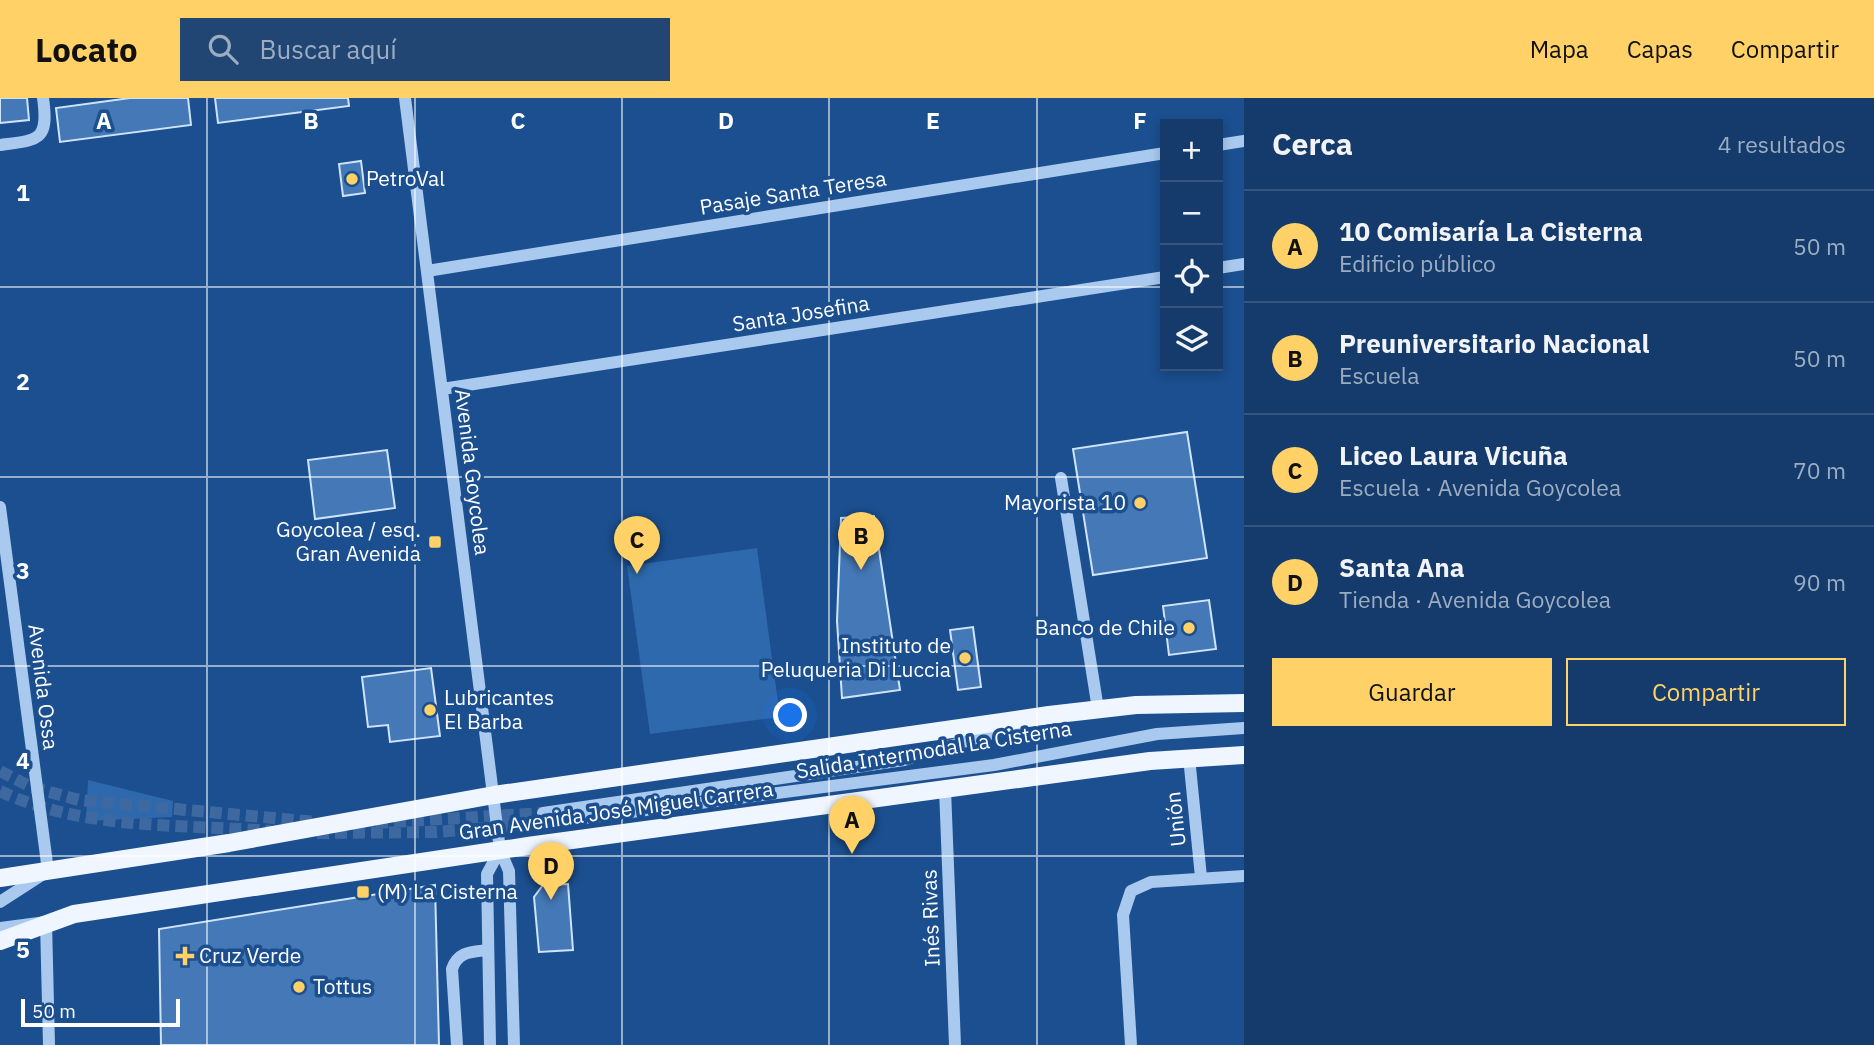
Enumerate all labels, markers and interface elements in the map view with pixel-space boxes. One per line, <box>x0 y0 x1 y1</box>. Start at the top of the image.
search box <box>180 18 670 81</box>
text: Locato <box>35 28 138 71</box>
icon: search <box>204 30 242 68</box>
text: Buscar aquí <box>260 32 397 66</box>
text: Mapa <box>1530 33 1589 65</box>
text: Capas <box>1627 33 1693 65</box>
text: Compartir <box>1731 33 1839 65</box>
text: A <box>96 105 112 135</box>
text: B <box>303 105 319 135</box>
text: C <box>511 105 526 135</box>
text: D <box>718 105 734 135</box>
text: E <box>926 105 940 135</box>
text: F <box>1133 105 1147 135</box>
map controls <box>1160 119 1223 371</box>
button: + <box>1160 119 1223 182</box>
text: Cerca <box>1272 124 1353 163</box>
text: 4 resultados <box>1718 129 1846 159</box>
street label: Pasaje Santa Teresa <box>698 163 888 221</box>
place label: PetroVal <box>366 164 445 192</box>
marker: PetroVal <box>344 171 360 187</box>
text: 1 <box>16 177 30 207</box>
button: − <box>1160 182 1223 245</box>
text: 10 Comisaría La Cisterna <box>1339 214 1643 248</box>
text: A <box>1287 231 1303 261</box>
text: 50 m <box>1793 231 1846 261</box>
button: locate <box>1160 245 1223 308</box>
text: Edificio público <box>1339 248 1496 278</box>
street label: Santa Josefina <box>730 288 871 338</box>
button: layers <box>1160 308 1223 371</box>
text: Preuniversitario Nacional <box>1339 326 1649 360</box>
text: B <box>1287 343 1303 373</box>
text: 50 m <box>1793 343 1846 373</box>
text: Escuela <box>1339 360 1419 390</box>
text: 2 <box>16 366 30 396</box>
street label: Avenida Goycolea <box>449 387 497 557</box>
text: Liceo Laura Vicuña <box>1339 438 1568 472</box>
text: C <box>1288 455 1302 485</box>
text: 70 m <box>1793 455 1846 485</box>
text: Escuela · Avenida Goycolea <box>1339 472 1621 502</box>
place label: Mayorista 10 <box>1004 488 1126 516</box>
marker: Mayorista 10 <box>1132 495 1148 511</box>
pin: B <box>838 512 884 570</box>
place label: Goycolea / esq. Gran Avenida <box>276 515 421 567</box>
pin: C <box>614 516 660 574</box>
marker: Goycolea / esq. Gran Avenida <box>427 534 443 550</box>
text: Santa Ana <box>1339 550 1465 584</box>
text: 3 <box>16 555 30 585</box>
text: D <box>1287 567 1303 597</box>
text: 90 m <box>1793 567 1846 597</box>
text: Tienda · Avenida Goycolea <box>1339 584 1611 614</box>
place label: Banco de Chile <box>1035 613 1175 641</box>
marker: Banco de Chile <box>1181 620 1197 636</box>
street label: Avenida Ossa <box>22 622 66 751</box>
place label: Instituto de Peluqueria Di Luccia <box>761 631 951 683</box>
marker: Instituto de Peluqueria Di Luccia <box>957 650 973 666</box>
button: Guardar <box>1272 658 1552 726</box>
button: Compartir <box>1566 658 1846 726</box>
place label: Lubricantes El Barba <box>444 683 554 735</box>
your location <box>773 698 807 732</box>
marker: Lubricantes El Barba <box>422 702 438 718</box>
street label: Salida Intermodal La Cisterna <box>794 713 1074 785</box>
text: 4 <box>16 745 30 775</box>
street label: Gran Avenida José Miguel Carrera <box>457 774 775 846</box>
street label: Unión <box>1158 790 1192 848</box>
pin: A <box>829 796 875 854</box>
pin: D <box>528 842 574 900</box>
street label: Inés Rivas <box>914 869 946 967</box>
place label: (M) La Cisterna <box>377 877 518 905</box>
marker: (M) La Cisterna <box>355 884 371 900</box>
text: 5 <box>16 934 30 964</box>
place label: Cruz Verde <box>199 941 301 969</box>
marker: Cruz Verde <box>177 948 193 964</box>
place label: Tottus <box>313 972 372 1000</box>
marker: Tottus <box>291 979 307 995</box>
scale bar <box>21 996 180 1028</box>
text: 50 m <box>32 999 76 1023</box>

